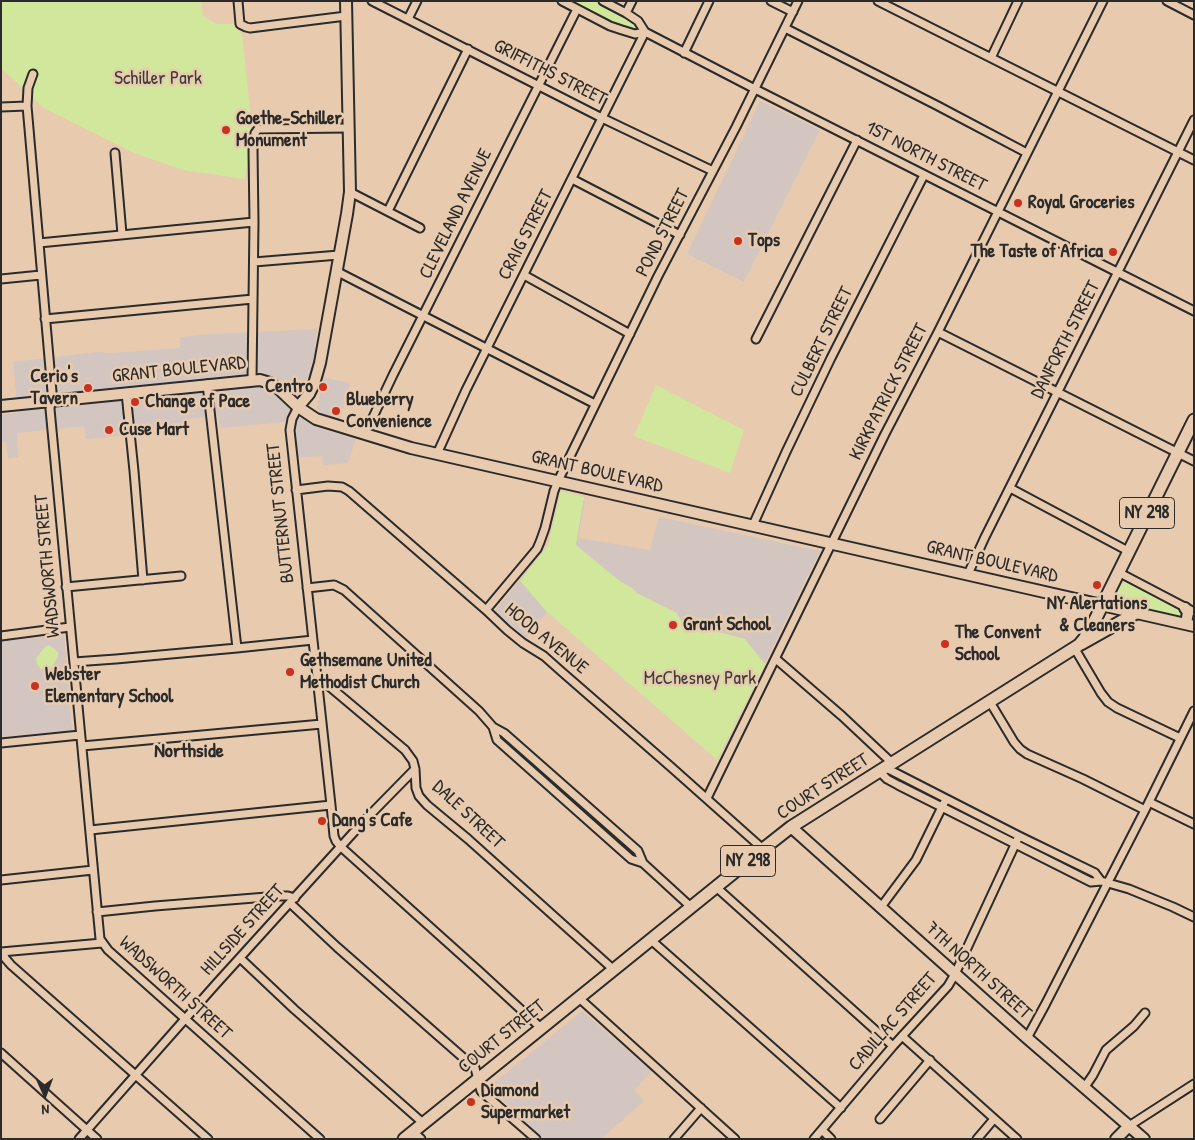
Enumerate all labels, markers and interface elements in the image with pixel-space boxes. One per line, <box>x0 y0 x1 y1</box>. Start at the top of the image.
street label: GRIFFITHS STREET <box>490 35 610 111</box>
park label: Schiller Park <box>114 68 202 90</box>
place label: Goethe–Schiller Monument <box>236 108 342 152</box>
street label: 1ST NORTH STREET <box>862 117 990 197</box>
marker: Goethe–Schiller Monument <box>220 124 232 136</box>
street label: CLEVELAND AVENUE <box>415 145 497 283</box>
street label: POND STREET <box>631 185 695 281</box>
street label: CRAIG STREET <box>494 186 558 284</box>
place label: Royal Groceries <box>1028 192 1135 214</box>
marker: Royal Groceries <box>1012 197 1024 209</box>
place label: Tops <box>748 230 780 252</box>
marker: Tops <box>732 235 744 247</box>
place label: The Taste of Africa <box>971 241 1103 263</box>
marker: The Taste of Africa <box>1107 246 1119 258</box>
street label: DANFORTH STREET <box>1027 277 1105 403</box>
street label: CULBERT STREET <box>786 283 858 401</box>
street label: KIRKPATRICK STREET <box>845 320 933 464</box>
street label: GRANT BOULEVARD <box>111 352 247 388</box>
place label: Cerio's Tavern <box>30 366 78 410</box>
place label: Centro <box>265 376 313 398</box>
marker: Centro <box>317 381 329 393</box>
marker: Cerio's Tavern <box>82 382 94 394</box>
place label: Blueberry Convenience <box>346 389 432 433</box>
place label: Change of Pace <box>145 391 250 413</box>
marker: Change of Pace <box>129 396 141 408</box>
marker: Blueberry Convenience <box>330 405 342 417</box>
place label: Cuse Mart <box>119 419 189 441</box>
marker: Cuse Mart <box>103 424 115 436</box>
street label: BUTTERNUT STREET <box>262 442 300 584</box>
street label: GRANT BOULEVARD <box>529 446 665 498</box>
street label: WADSWORTH STREET <box>30 493 66 639</box>
road number: NY 298 <box>1120 498 1174 528</box>
street label: GRANT BOULEVARD <box>924 536 1060 588</box>
marker: NY Alertations & Cleaners <box>1091 579 1103 591</box>
place label: NY Alertations & Cleaners <box>1047 593 1147 637</box>
street label: HOOD AVENUE <box>500 598 592 680</box>
place label: Grant School <box>683 614 771 636</box>
marker: Grant School <box>667 619 679 631</box>
place label: The Convent School <box>955 622 1041 666</box>
marker: The Convent School <box>939 638 951 650</box>
place label: Gethsemane United Methodist Church <box>300 650 432 694</box>
place label: Webster Elementary School <box>45 664 173 708</box>
marker: Gethsemane United Methodist Church <box>284 666 296 678</box>
park label: McChesney Park <box>644 668 756 690</box>
marker: Webster Elementary School <box>29 680 41 692</box>
district label: Northside <box>154 740 224 764</box>
street label: COURT STREET <box>773 749 873 825</box>
street label: DALE STREET <box>427 776 509 854</box>
place label: Dang's Cafe <box>332 810 413 832</box>
marker: Dang's Cafe <box>316 815 328 827</box>
road number: NY 298 <box>720 846 776 876</box>
street label: HILLSIDE STREET <box>196 880 290 980</box>
street label: 7TH NORTH STREET <box>920 917 1036 1025</box>
street label: WADSWORTH STREET <box>114 931 236 1045</box>
street label: CADILLAC STREET <box>844 968 942 1076</box>
street label: COURT STREET <box>454 995 550 1079</box>
north arrow <box>20 1070 70 1120</box>
place label: Diamond Supermarket <box>481 1080 570 1124</box>
marker: Diamond Supermarket <box>465 1096 477 1108</box>
text: N <box>41 1101 50 1120</box>

